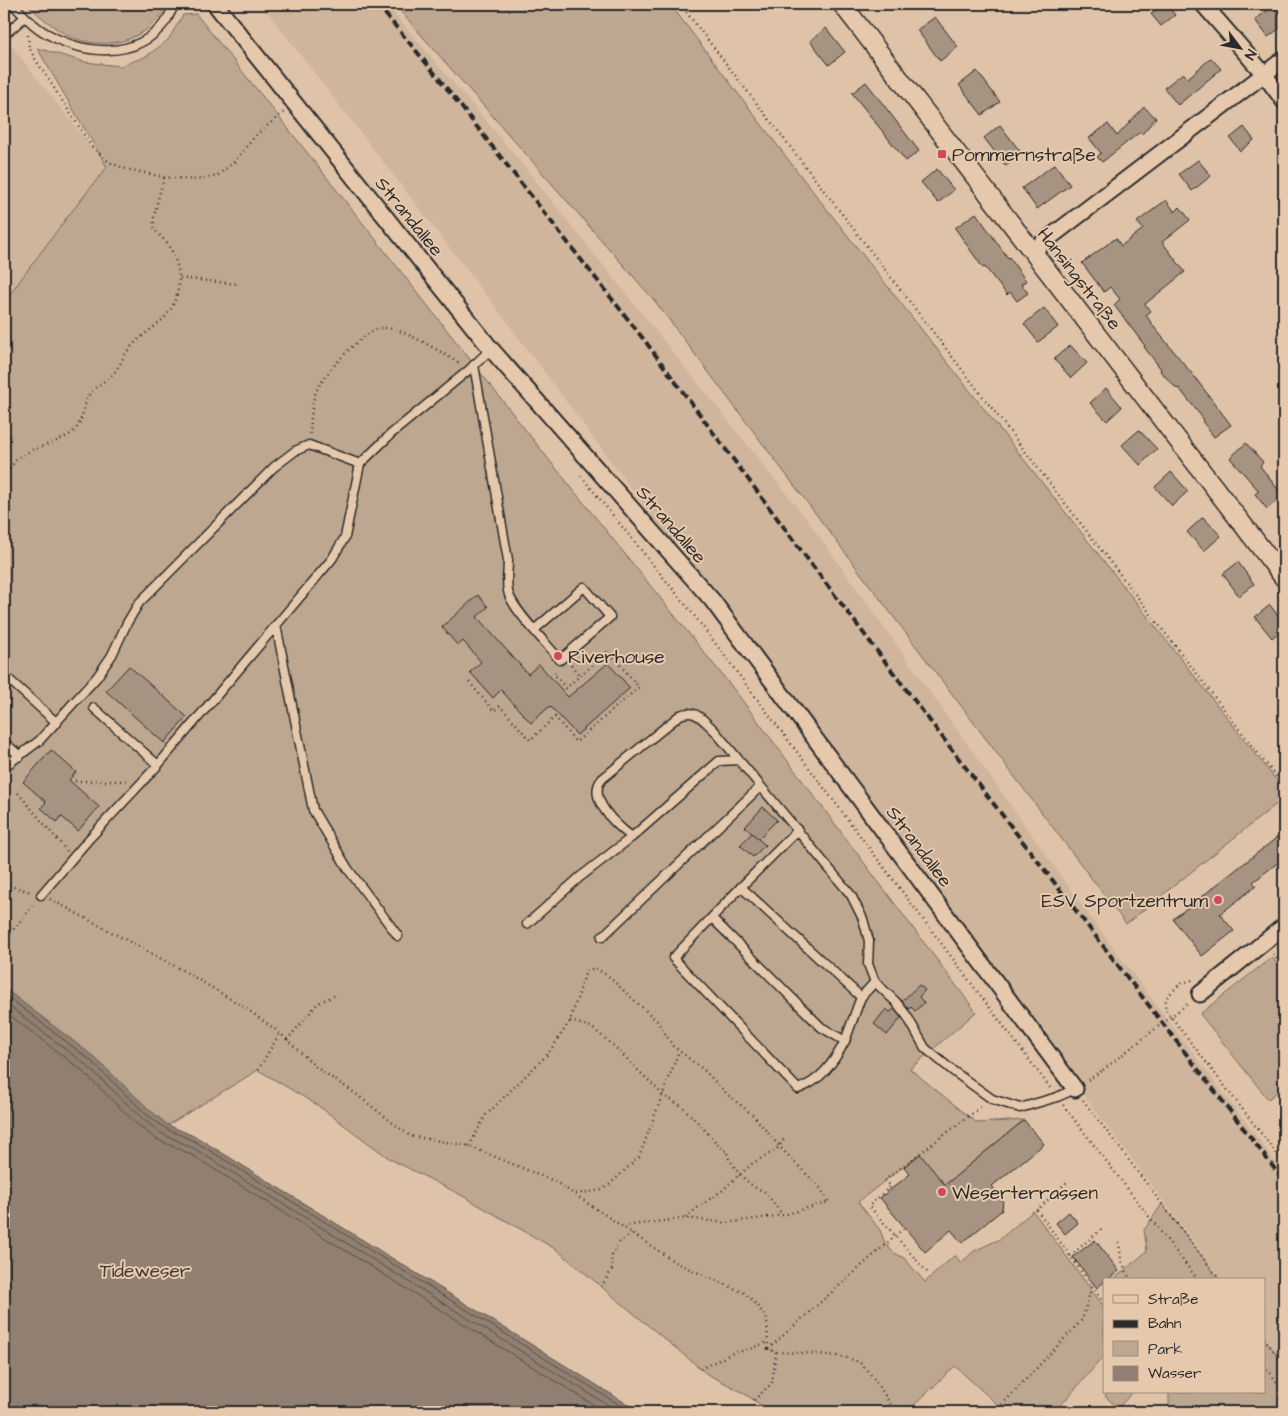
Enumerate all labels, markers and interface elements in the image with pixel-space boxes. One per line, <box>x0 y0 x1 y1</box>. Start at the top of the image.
north arrow <box>1216 22 1266 72</box>
text: N <box>1239 45 1261 64</box>
place label: Pommernstraße <box>952 142 1096 169</box>
marker: Pommernstraße <box>936 148 948 160</box>
street label: Strandallee <box>368 171 449 263</box>
street label: Hansingstraße <box>1029 222 1127 337</box>
street label: Strandallee <box>629 480 712 570</box>
place label: Riverhouse <box>568 644 665 671</box>
marker: Riverhouse <box>552 650 564 662</box>
street label: Strandallee <box>879 801 958 893</box>
place label: ESV Sportzentrum <box>1042 888 1208 915</box>
marker: ESV Sportzentrum <box>1212 894 1224 906</box>
place label: Weserterrassen <box>952 1180 1098 1207</box>
marker: Weserterrassen <box>936 1186 948 1198</box>
park label: Tideweser <box>100 1258 191 1285</box>
legend <box>1103 1278 1266 1394</box>
text: Straße <box>1148 1289 1198 1310</box>
text: Bahn <box>1148 1313 1182 1334</box>
text: Park <box>1148 1339 1183 1360</box>
text: Wasser <box>1148 1363 1201 1384</box>

